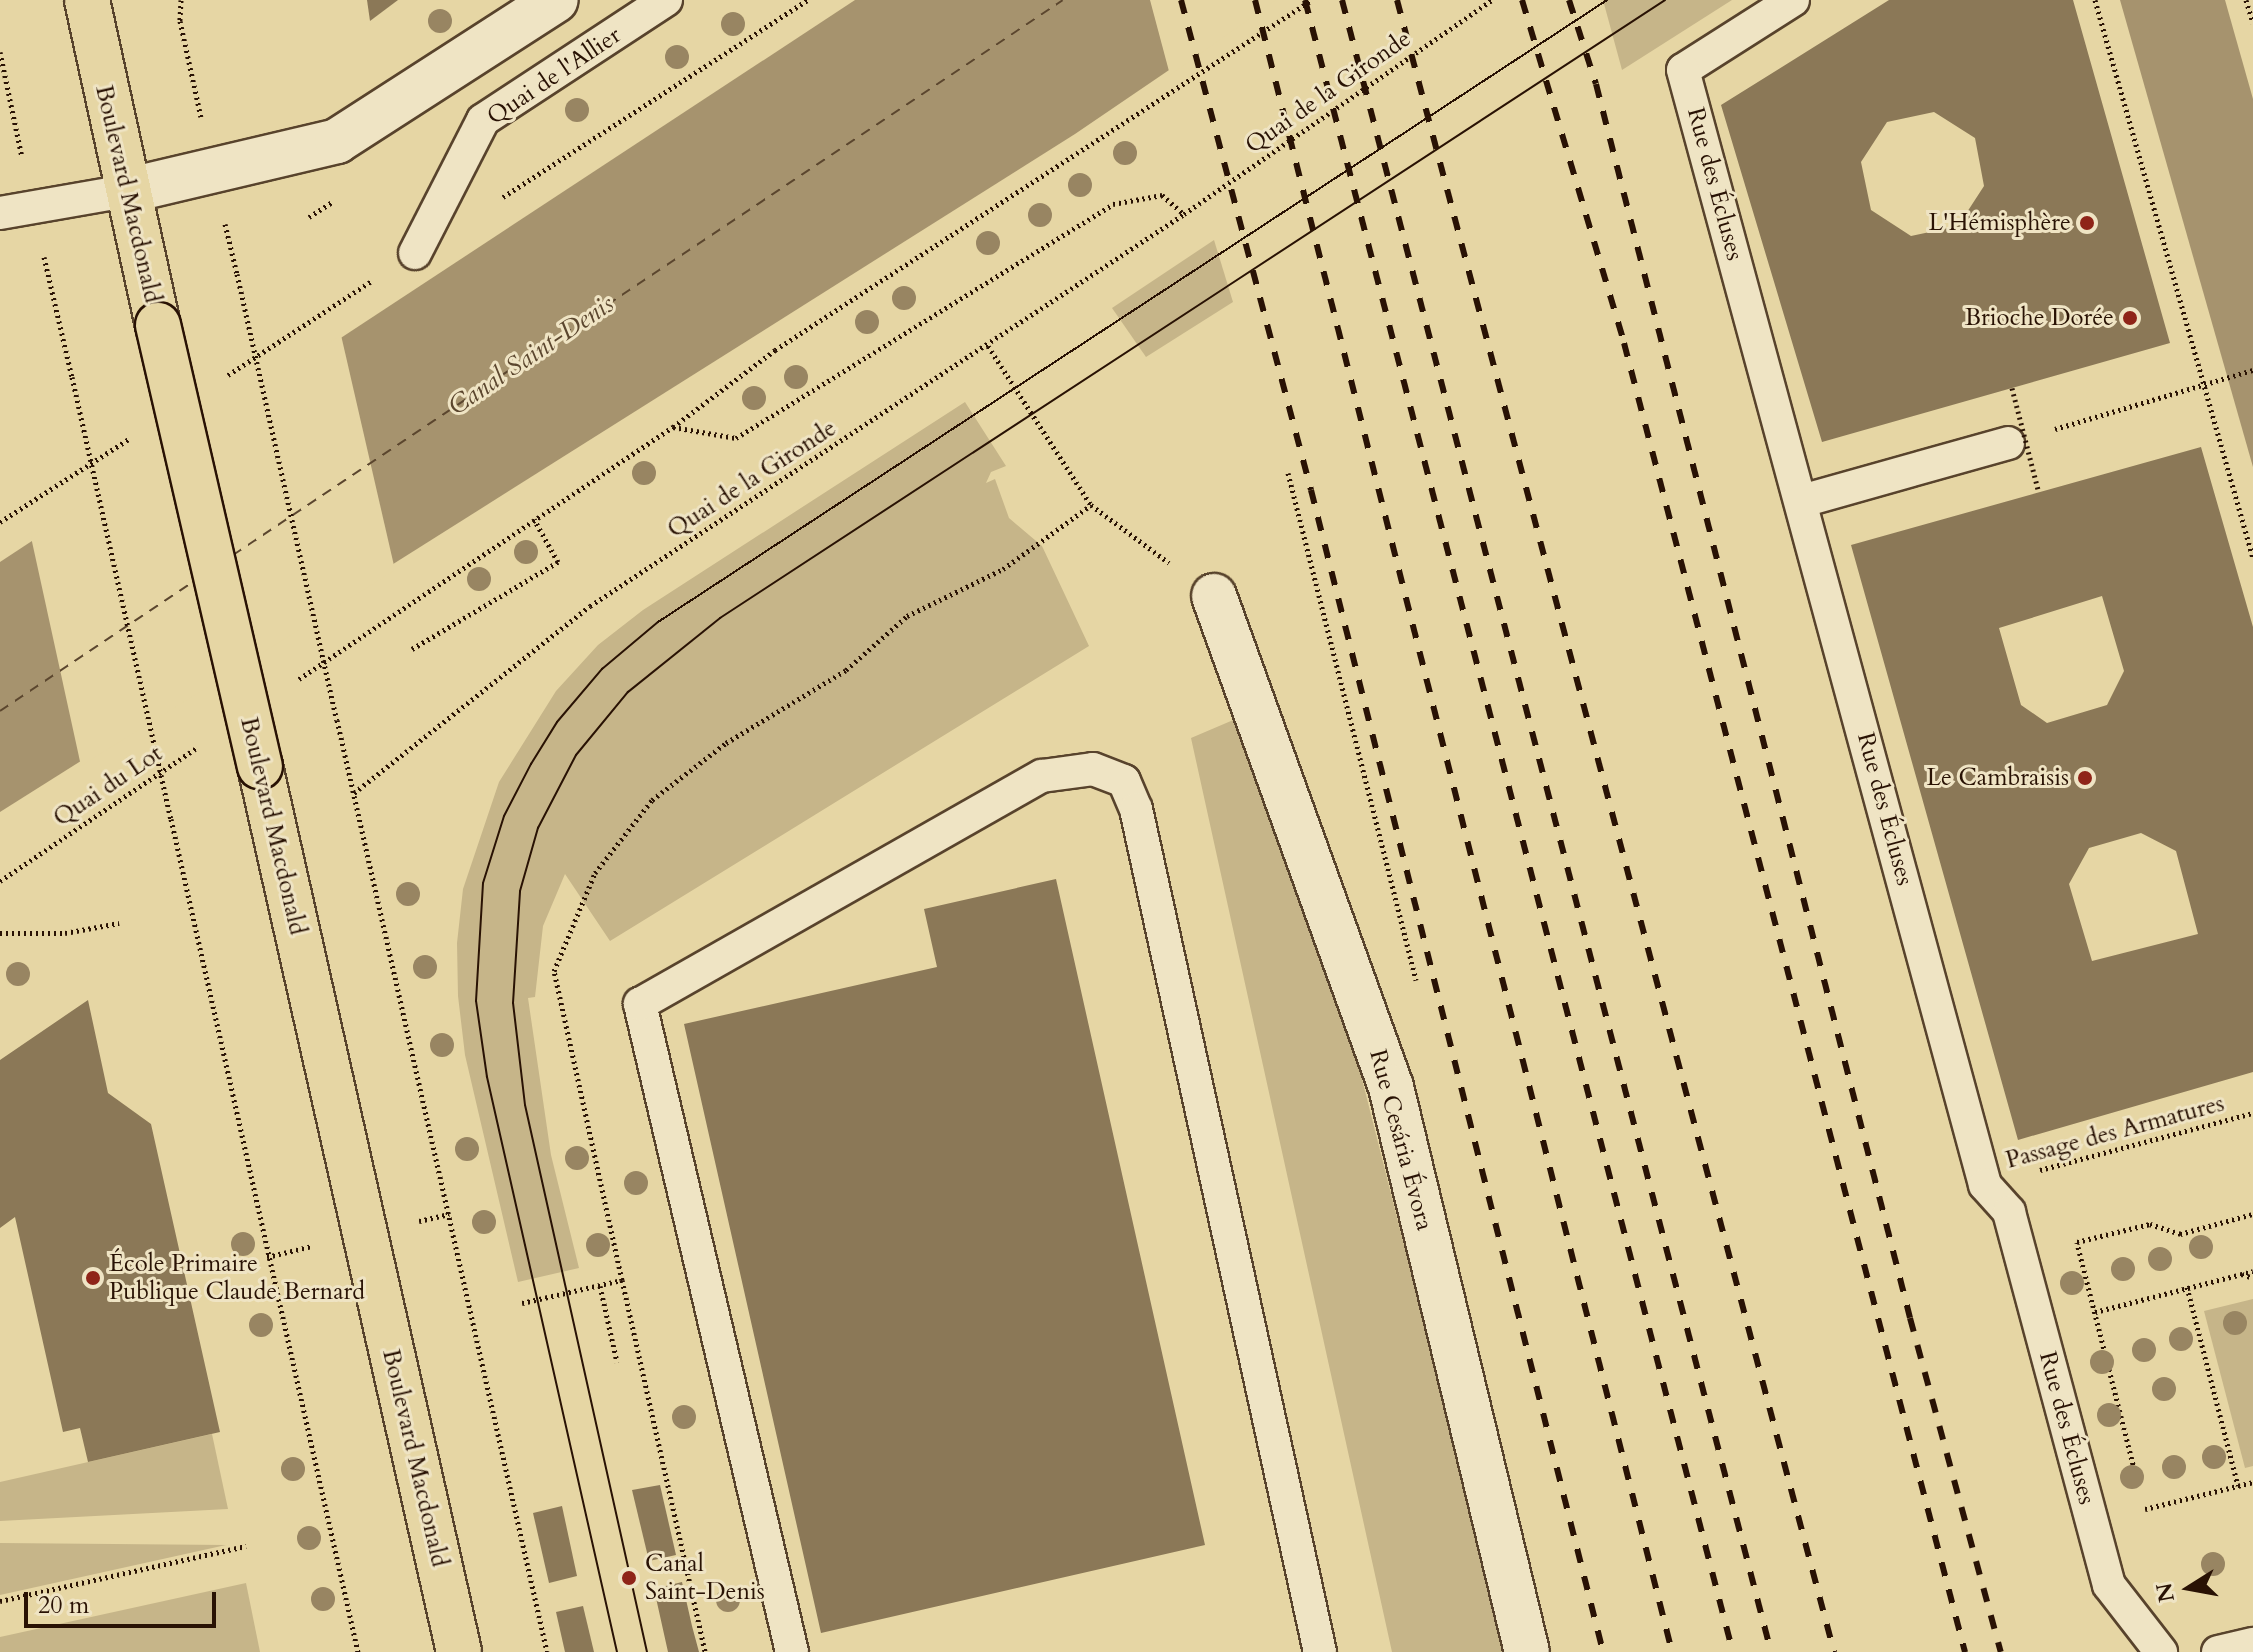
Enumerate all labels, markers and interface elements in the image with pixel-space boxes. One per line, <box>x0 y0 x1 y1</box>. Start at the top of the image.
street label: Quai de l'Allier <box>482 21 626 131</box>
street label: Quai de la Gironde <box>1240 24 1416 160</box>
street label: Boulevard Macdonald <box>89 82 167 306</box>
street label: Rue des Écluses <box>1681 104 1749 264</box>
place label: L'Hémisphère <box>1928 209 2071 237</box>
marker: L'Hémisphère <box>2078 214 2096 232</box>
water label: Canal Saint-Denis <box>442 288 620 422</box>
place label: Brioche Dorée <box>1965 304 2114 332</box>
marker: Brioche Dorée <box>2121 309 2139 327</box>
street label: Quai de la Gironde <box>662 414 842 544</box>
street label: Boulevard Macdonald <box>234 714 312 938</box>
street label: Rue des Écluses <box>1851 729 1919 889</box>
street label: Quai du Lot <box>48 739 168 833</box>
place label: Le Cambraisis <box>1927 764 2069 792</box>
marker: Le Cambraisis <box>2076 769 2094 787</box>
street label: Rue Cesária Évora <box>1363 1046 1439 1234</box>
street label: Passage des Armatures <box>2003 1089 2227 1175</box>
place label: École Primaire Publique Claude Bernard <box>109 1250 365 1306</box>
marker: École Primaire Publique Claude Bernard <box>84 1269 102 1287</box>
street label: Boulevard Macdonald <box>376 1346 454 1570</box>
street label: Rue des Écluses <box>2033 1348 2101 1508</box>
north arrow <box>2149 1548 2229 1628</box>
place label: Canal Saint-Denis <box>645 1550 765 1606</box>
marker: Canal Saint-Denis <box>620 1569 638 1587</box>
scale bar <box>28 1576 220 1626</box>
text: N <box>2149 1580 2182 1605</box>
text: 20 m <box>38 1589 89 1622</box>

